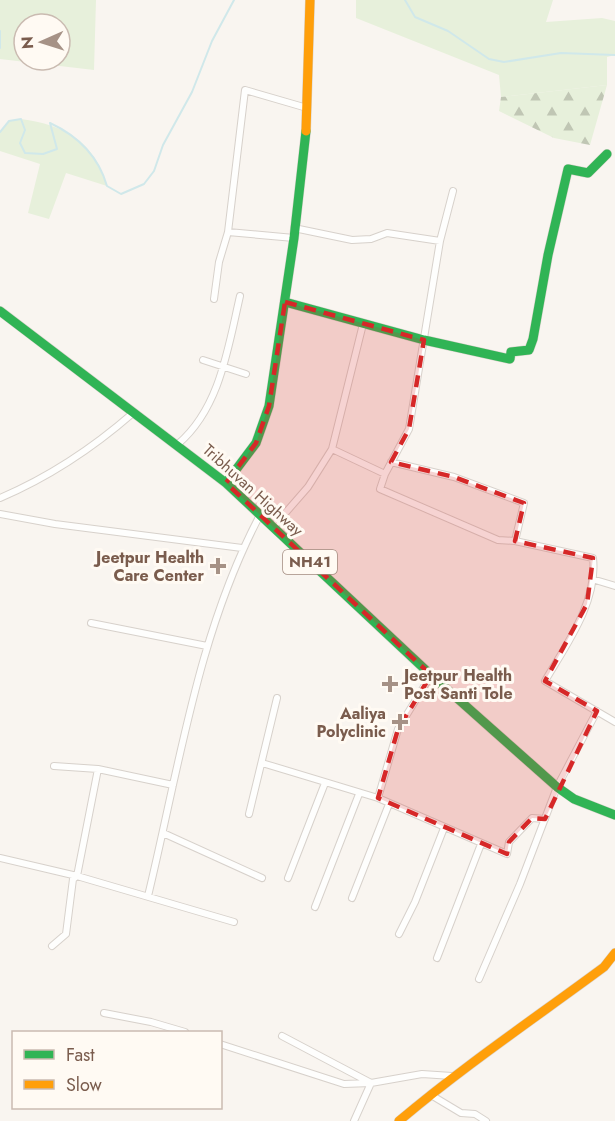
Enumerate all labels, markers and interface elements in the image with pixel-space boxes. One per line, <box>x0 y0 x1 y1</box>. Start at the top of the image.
north arrow <box>12 12 72 72</box>
text: N <box>16 36 39 50</box>
street label: Tribhuvan Highway <box>198 439 309 542</box>
place label: Jeetpur Health Care Center <box>93 546 204 587</box>
road number: NH41 <box>283 550 337 574</box>
marker: Jeetpur Health Care Center <box>209 557 227 575</box>
place label: Jeetpur Health Post Santi Tole <box>401 664 513 705</box>
marker: Jeetpur Health Post Santi Tole <box>381 675 399 693</box>
place label: Aaliya Polyclinic <box>316 702 386 743</box>
marker: Aaliya Polyclinic <box>391 713 409 731</box>
legend <box>12 1031 222 1109</box>
text: Fast <box>66 1042 95 1068</box>
text: Slow <box>66 1072 103 1098</box>

